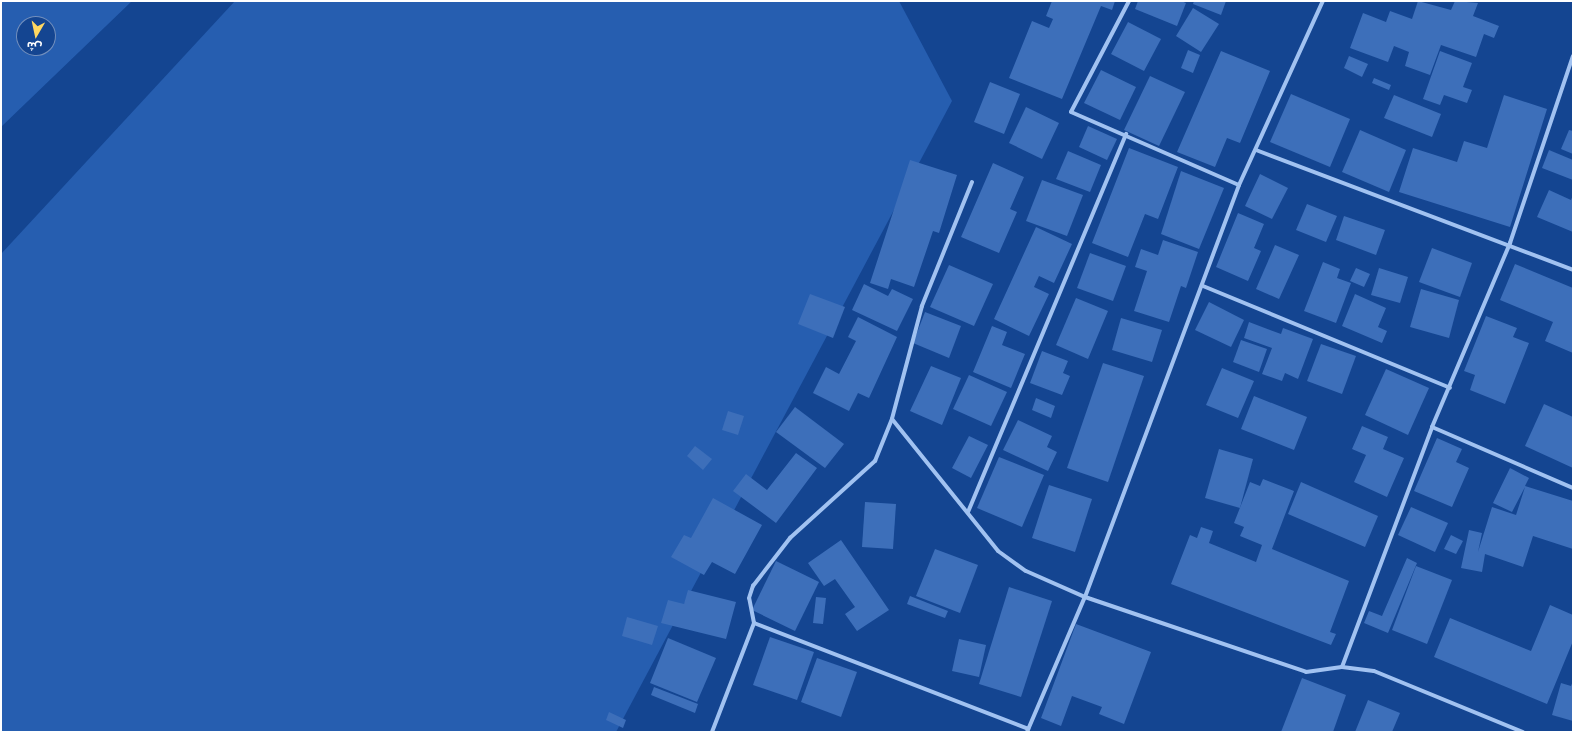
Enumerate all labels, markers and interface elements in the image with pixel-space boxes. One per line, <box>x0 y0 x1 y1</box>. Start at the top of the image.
north arrow <box>16 16 56 56</box>
text: ش <box>26 38 43 56</box>

